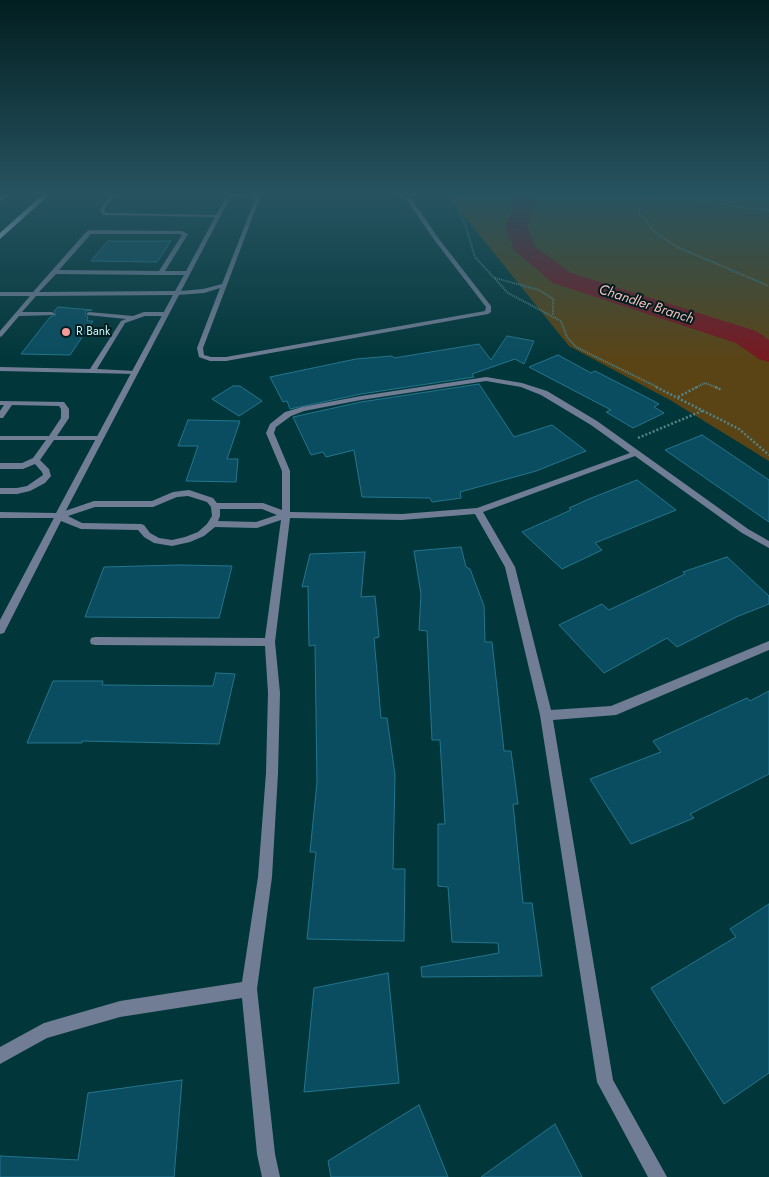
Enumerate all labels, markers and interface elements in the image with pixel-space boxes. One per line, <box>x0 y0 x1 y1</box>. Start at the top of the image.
water label: Chandler Branch <box>596 282 696 328</box>
place label: R Bank <box>76 325 110 339</box>
marker: R Bank <box>60 326 72 338</box>

